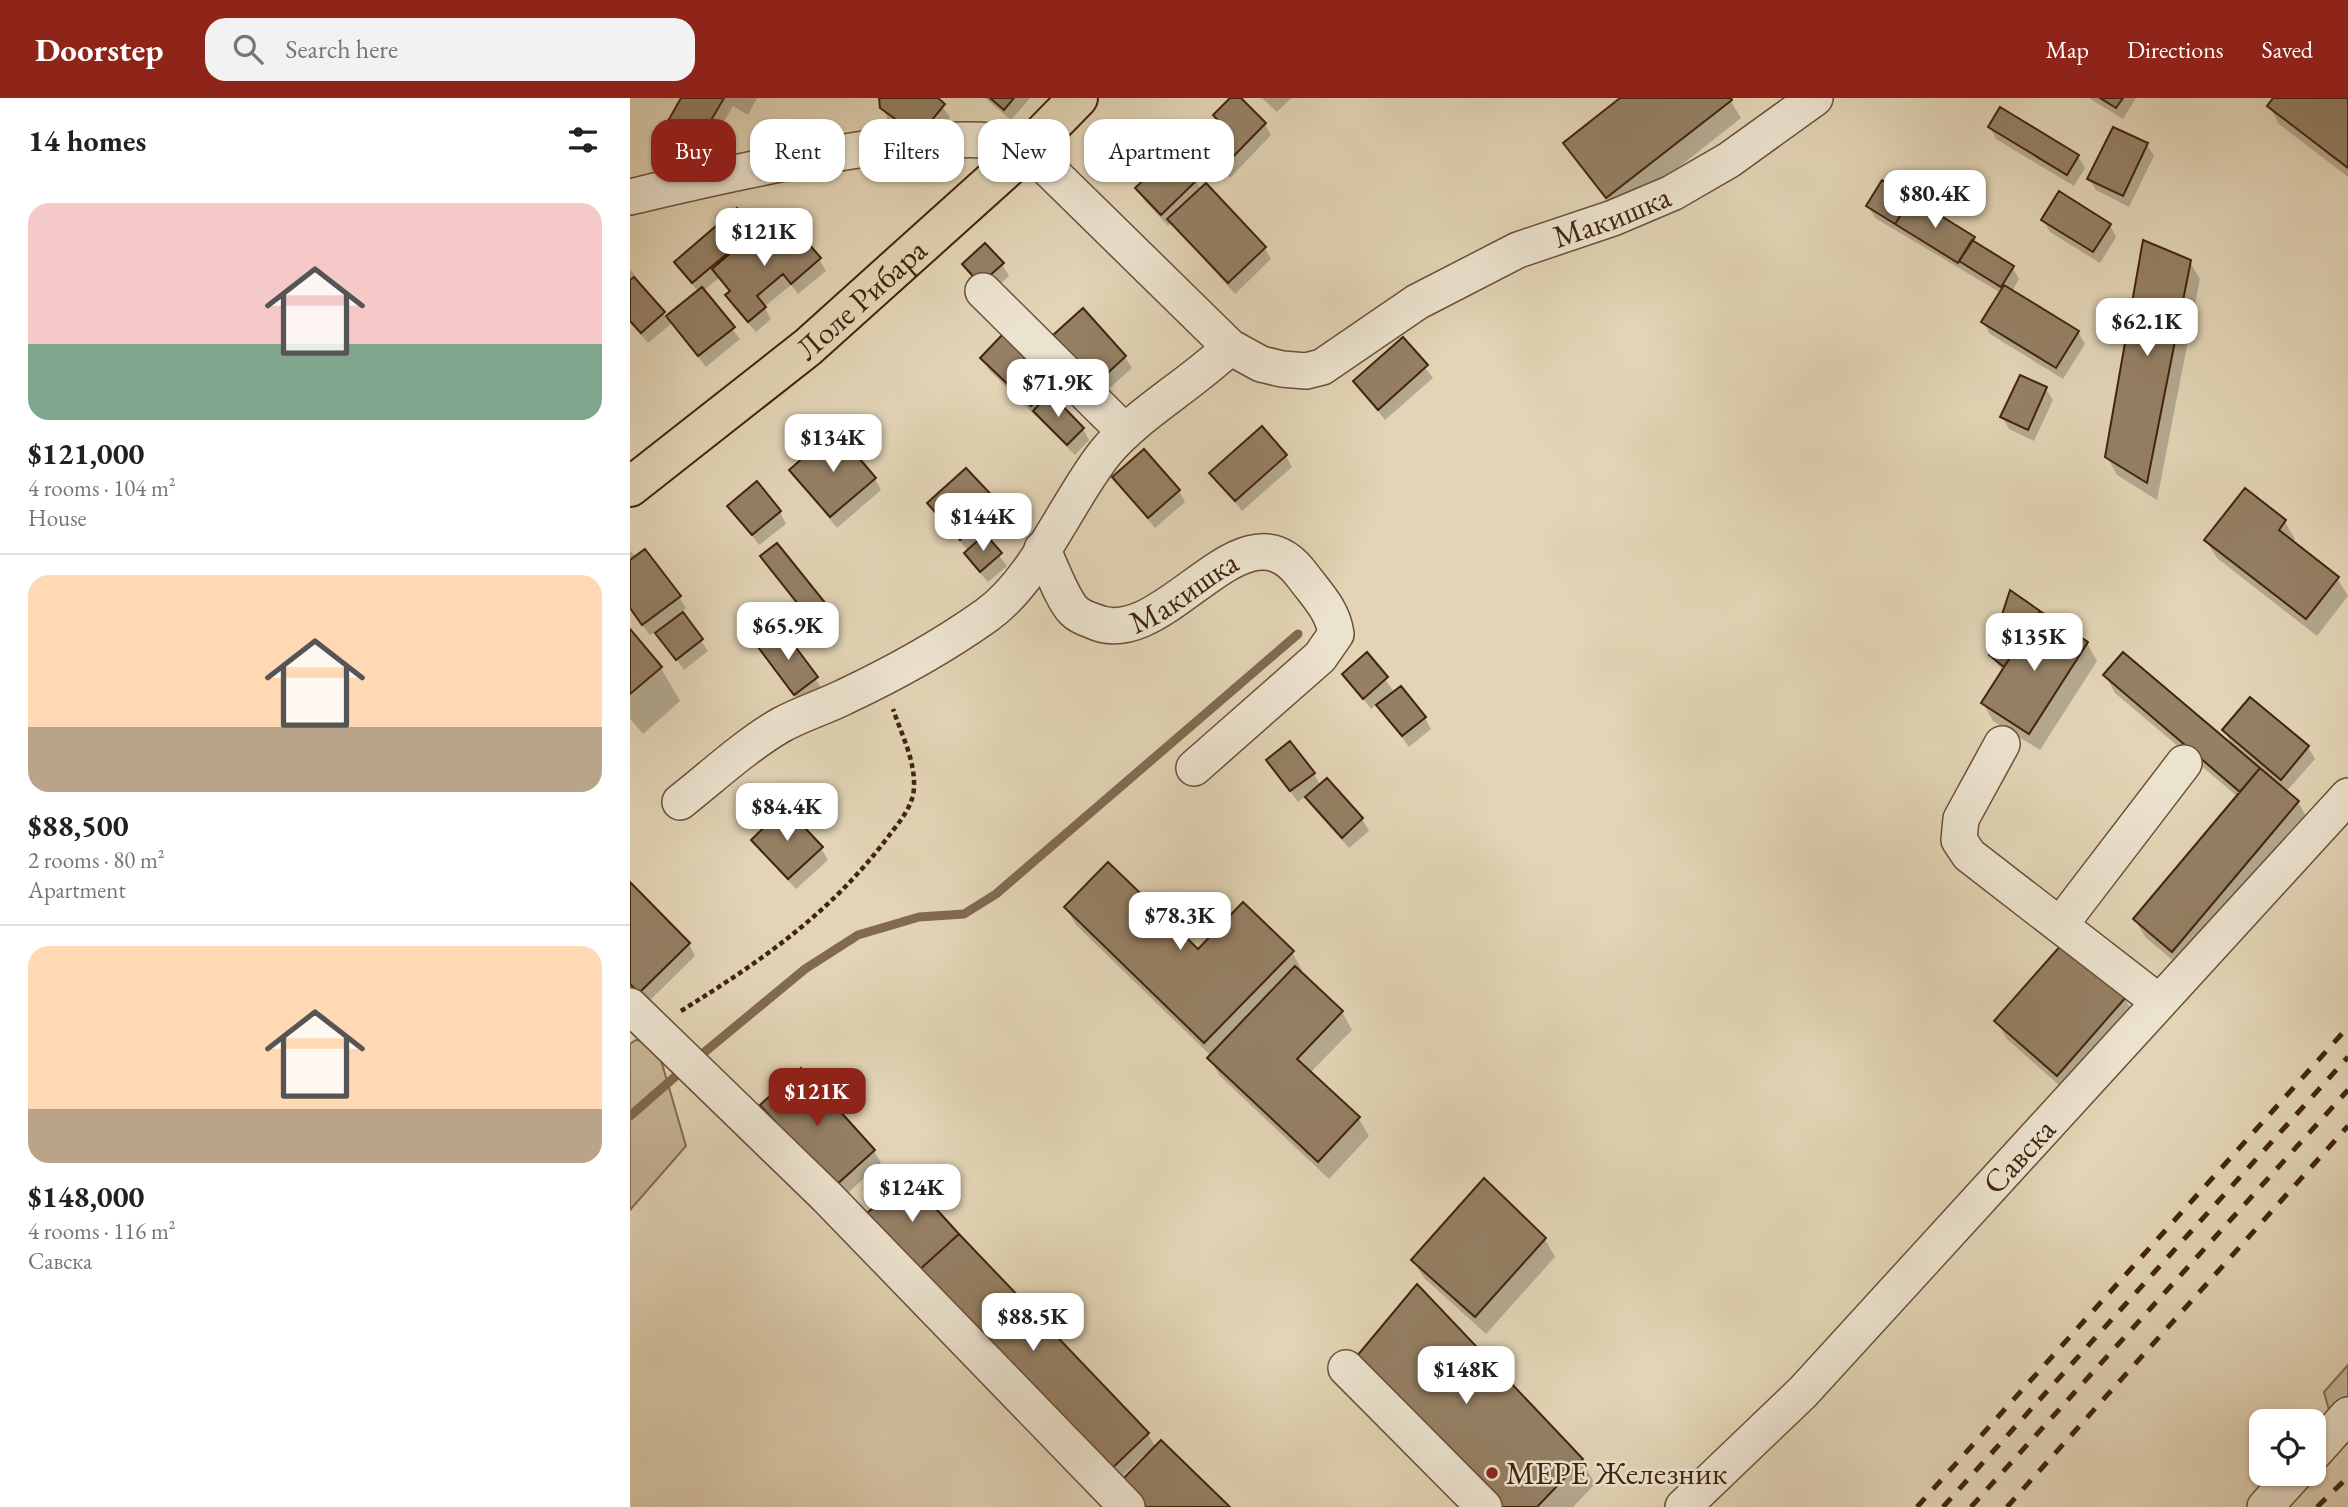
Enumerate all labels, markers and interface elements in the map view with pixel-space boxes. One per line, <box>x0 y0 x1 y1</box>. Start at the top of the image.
search box <box>205 18 695 81</box>
text: Doorstep <box>35 28 163 71</box>
icon: search <box>229 30 267 68</box>
text: Search here <box>285 32 398 66</box>
text: Map <box>2046 34 2089 65</box>
text: Directions <box>2127 34 2224 65</box>
text: Saved <box>2262 34 2313 65</box>
chip: Buy <box>651 119 736 182</box>
chip: Rent <box>750 119 845 182</box>
chip: Filters <box>859 119 964 182</box>
chip: New <box>978 119 1070 182</box>
chip: Apartment <box>1084 119 1234 182</box>
text: 14 homes <box>28 121 146 160</box>
icon: filters <box>564 121 602 159</box>
pin: $80.4K <box>1878 170 1992 230</box>
street label: Макишка <box>1547 175 1677 258</box>
text: $80.4K <box>1900 178 1970 208</box>
pin: $121K <box>715 208 813 268</box>
text: $121K <box>732 216 796 246</box>
street label: Лоле Рибара <box>787 229 936 369</box>
icon: home <box>252 248 378 374</box>
pin: $62.1K <box>2090 299 2204 358</box>
text: $62.1K <box>2112 306 2182 336</box>
pin: $71.9K <box>1001 360 1115 419</box>
text: $71.9K <box>1023 367 1093 397</box>
pin: $134K <box>784 414 882 474</box>
text: $134K <box>801 422 865 452</box>
text: $121,000 <box>28 434 144 473</box>
text: 4 rooms · 104 m² <box>28 473 176 503</box>
pin: $144K <box>934 494 1032 553</box>
text: $144K <box>951 501 1015 531</box>
text: House <box>28 503 87 533</box>
street label: Макишка <box>1122 540 1246 643</box>
pin: $65.9K <box>731 602 845 662</box>
text: $65.9K <box>753 610 823 640</box>
pin: $135K <box>1985 614 2083 673</box>
icon: home <box>252 620 378 746</box>
text: $135K <box>2002 621 2066 651</box>
pin: $84.4K <box>730 784 844 843</box>
text: $84.4K <box>752 791 822 821</box>
text: $88,500 <box>28 806 129 845</box>
text: 2 rooms · 80 m² <box>28 845 165 875</box>
text: Apartment <box>28 875 126 905</box>
pin: $78.3K <box>1123 892 1237 952</box>
text: $78.3K <box>1145 900 1215 930</box>
icon: home <box>252 991 378 1117</box>
pin: $121K <box>768 1068 866 1128</box>
text: $121K <box>785 1076 849 1106</box>
street label: Савска <box>1973 1109 2065 1203</box>
pin: $124K <box>863 1164 961 1224</box>
text: $124K <box>880 1172 944 1202</box>
text: $148,000 <box>28 1177 144 1216</box>
text: 4 rooms · 116 m² <box>28 1216 176 1246</box>
text: Савска <box>28 1246 92 1276</box>
pin: $88.5K <box>976 1294 1090 1353</box>
text: $88.5K <box>998 1301 1068 1331</box>
pin: $148K <box>1417 1346 1515 1406</box>
text: $148K <box>1434 1354 1498 1384</box>
map controls <box>2249 1409 2326 1486</box>
button: locate <box>2249 1409 2326 1486</box>
place label: МЕРЕ Железник <box>1506 1452 1727 1494</box>
marker: МЕРЕ Железник <box>1484 1465 1500 1481</box>

